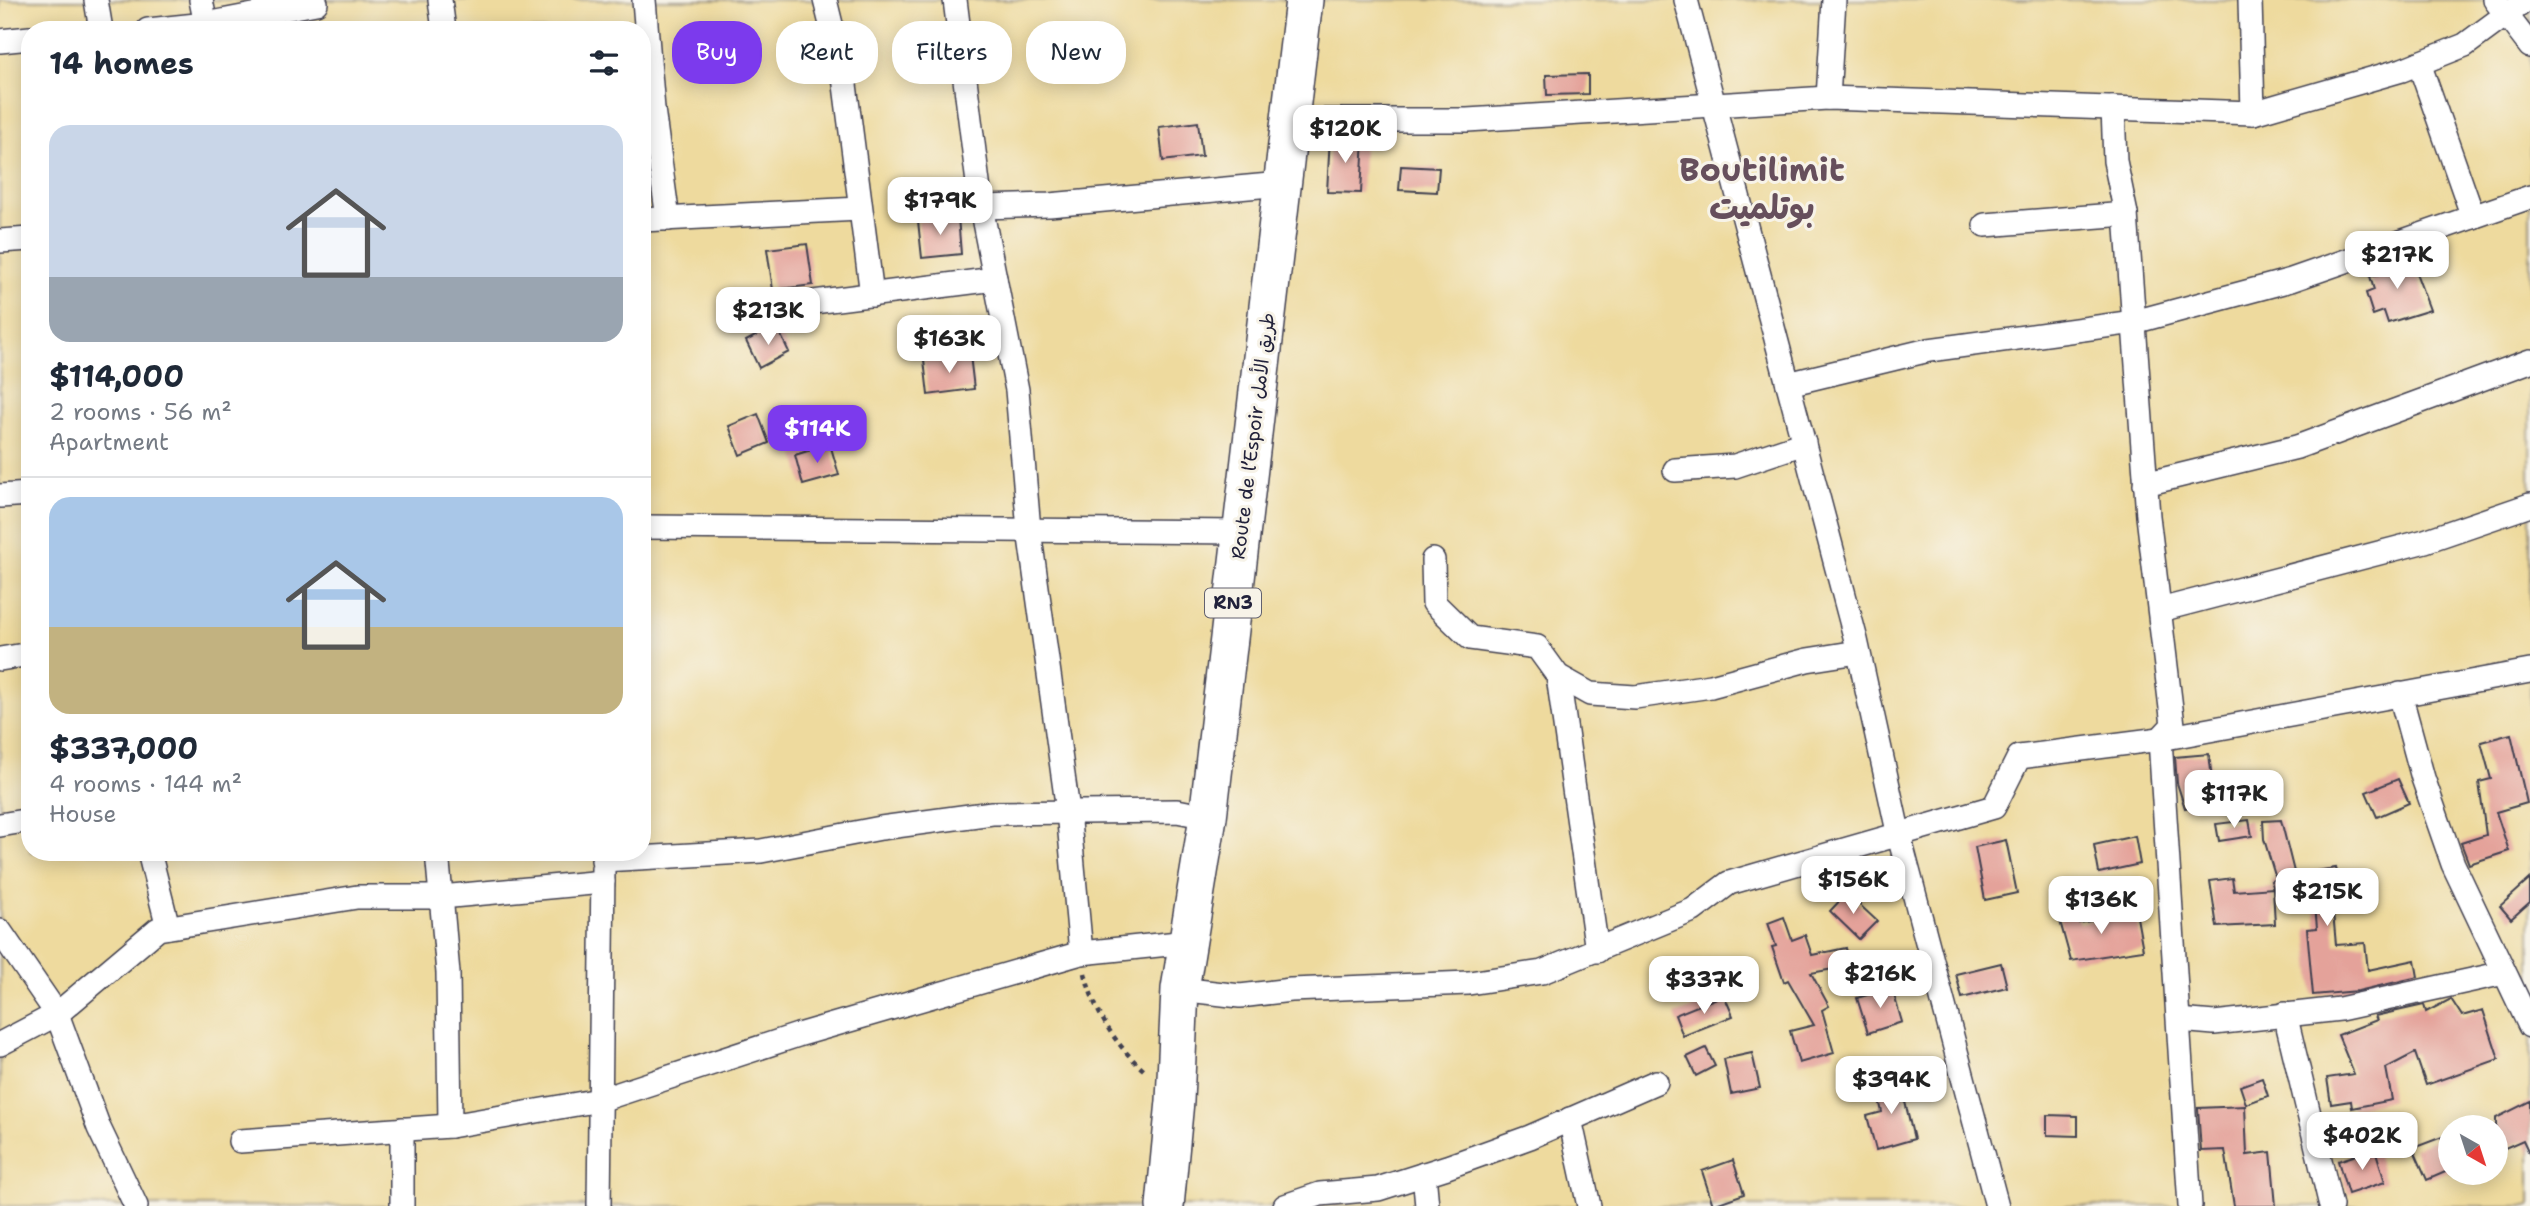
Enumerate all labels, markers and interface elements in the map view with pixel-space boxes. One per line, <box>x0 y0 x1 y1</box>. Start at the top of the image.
chip: Buy <box>672 21 762 84</box>
chip: Rent <box>776 21 878 84</box>
chip: Filters <box>892 21 1012 84</box>
chip: New <box>1026 21 1126 84</box>
text: 14 homes <box>49 43 194 84</box>
icon: filters <box>585 44 623 82</box>
pin: $120K <box>1296 106 1394 165</box>
text: $120K <box>1309 113 1381 143</box>
district label: Boutilimit بوتلميت <box>1679 147 1845 230</box>
icon: home <box>273 170 399 296</box>
pin: $179K <box>891 177 989 237</box>
text: $179K <box>904 185 976 215</box>
pin: $217K <box>2348 232 2446 291</box>
text: $217K <box>2361 239 2433 269</box>
pin: $213K <box>719 288 817 347</box>
text: $213K <box>732 295 804 325</box>
street label: Route de l’Espoir طريق الأمل <box>1225 311 1281 561</box>
pin: $163K <box>900 316 998 375</box>
text: $163K <box>913 323 985 353</box>
text: $114,000 <box>49 356 184 397</box>
text: 2 rooms · 56 m² <box>49 397 232 427</box>
pin: $114K <box>768 406 866 465</box>
text: $114K <box>784 413 850 443</box>
text: Apartment <box>49 427 169 457</box>
icon: home <box>273 542 399 668</box>
road number: RN3 <box>1205 588 1261 618</box>
text: $337,000 <box>49 728 198 769</box>
text: 4 rooms · 144 m² <box>49 769 242 799</box>
pin: $117K <box>2185 770 2283 830</box>
text: $117K <box>2201 778 2267 808</box>
text: House <box>49 799 117 829</box>
pin: $156K <box>1804 856 1902 916</box>
text: $156K <box>1817 864 1889 894</box>
pin: $215K <box>2278 869 2376 928</box>
pin: $136K <box>2052 876 2150 936</box>
text: $215K <box>2292 876 2362 906</box>
text: $136K <box>2065 884 2137 914</box>
pin: $216K <box>1831 950 1929 1010</box>
pin: $337K <box>1655 956 1753 1016</box>
text: $216K <box>1844 958 1916 988</box>
text: $337K <box>1665 964 1743 994</box>
pin: $394K <box>1842 1056 1940 1116</box>
text: $394K <box>1852 1064 1930 1094</box>
pin: $402K <box>2313 1112 2411 1172</box>
north arrow <box>2438 1115 2508 1185</box>
map controls <box>2438 1115 2508 1185</box>
text: $402K <box>2323 1120 2401 1150</box>

